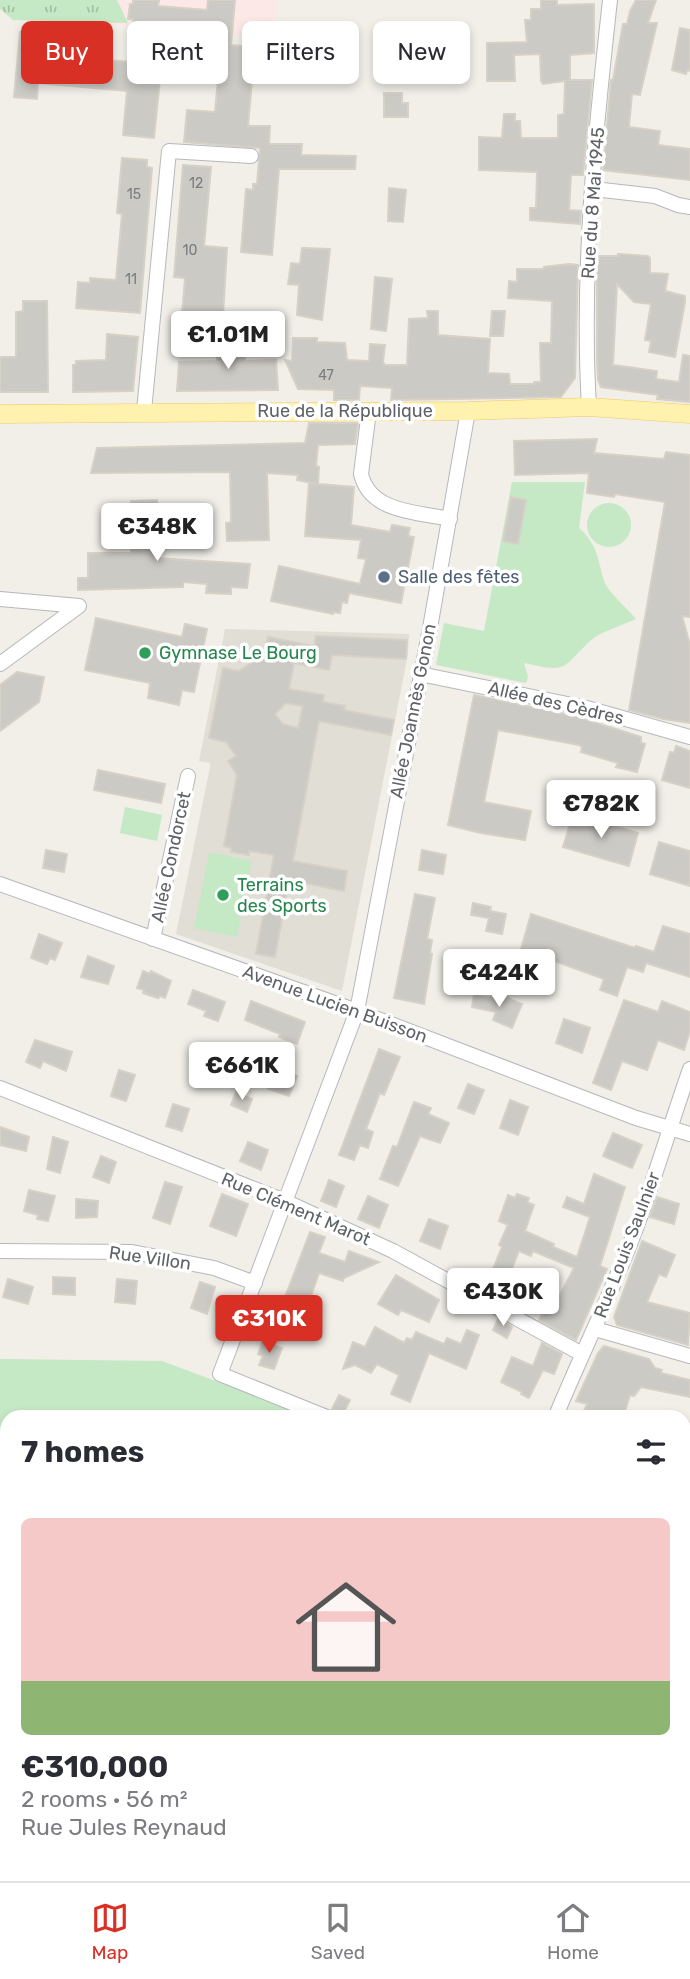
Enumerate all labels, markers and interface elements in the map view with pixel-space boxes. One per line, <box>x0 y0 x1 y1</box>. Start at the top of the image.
chip: Buy <box>21 21 113 84</box>
chip: Rent <box>127 21 228 84</box>
chip: Filters <box>242 21 359 84</box>
chip: New <box>373 21 470 84</box>
street label: Rue du 8 Mai 1945 <box>577 126 609 280</box>
house number: 12 <box>189 175 203 192</box>
house number: 15 <box>127 186 141 203</box>
house number: 10 <box>183 242 198 259</box>
house number: 11 <box>125 271 137 288</box>
pin: €1.01M <box>171 312 285 371</box>
text: €1.01M <box>187 320 269 348</box>
house number: 47 <box>318 367 334 384</box>
street label: Rue de la République <box>257 400 433 422</box>
pin: €348K <box>108 504 206 563</box>
text: €348K <box>117 512 197 540</box>
place label: Salle des fêtes <box>398 566 519 588</box>
marker: Salle des fêtes <box>376 569 392 585</box>
street label: Allée Joannès Gonon <box>385 622 441 800</box>
place label: Gymnase Le Bourg <box>159 642 317 664</box>
marker: Gymnase Le Bourg <box>137 645 153 661</box>
street label: Allée des Cèdres <box>486 677 626 729</box>
pin: €782K <box>552 780 650 840</box>
text: €782K <box>562 789 640 817</box>
street label: Allée Condorcet <box>146 790 196 924</box>
place label: Terrains des Sports <box>237 874 327 917</box>
marker: Terrains des Sports <box>215 887 231 903</box>
pin: €424K <box>450 950 548 1009</box>
text: €424K <box>459 958 539 986</box>
street label: Avenue Lucien Buisson <box>240 960 430 1048</box>
pin: €661K <box>193 1042 291 1102</box>
text: €661K <box>205 1051 279 1079</box>
street label: Rue Clément Marot <box>218 1168 374 1250</box>
street label: Rue Louis Saulnier <box>589 1169 665 1321</box>
street label: Rue Villon <box>108 1241 192 1275</box>
pin: €430K <box>454 1268 552 1328</box>
text: €430K <box>463 1277 543 1305</box>
pin: €310K <box>220 1296 318 1355</box>
text: €310K <box>231 1304 307 1332</box>
icon: filters <box>632 1433 670 1471</box>
text: 7 homes <box>21 1434 144 1470</box>
icon: home <box>283 1564 409 1690</box>
text: €310,000 <box>21 1749 168 1785</box>
text: 2 rooms · 56 m² <box>21 1785 188 1813</box>
text: Rue Jules Reynaud <box>21 1813 227 1841</box>
tab: Map <box>91 1899 129 1964</box>
tab: Saved <box>311 1899 365 1964</box>
tab: Home <box>547 1899 599 1964</box>

